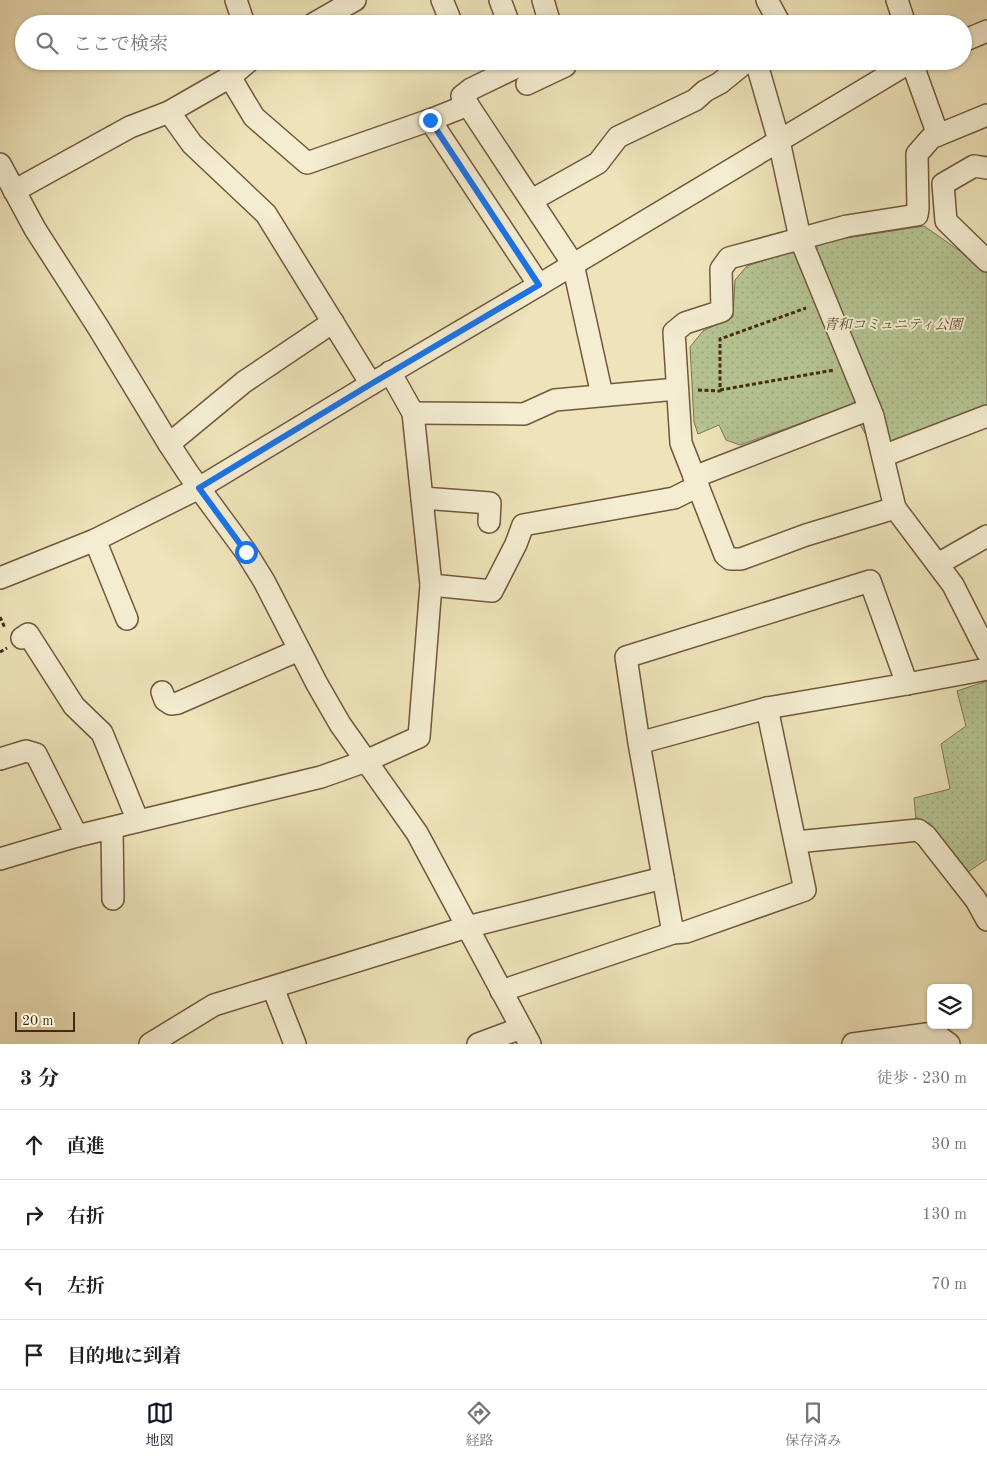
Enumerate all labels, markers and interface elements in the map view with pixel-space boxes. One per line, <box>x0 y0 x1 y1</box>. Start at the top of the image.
search box <box>15 15 972 70</box>
icon: search <box>33 29 61 57</box>
text: ここで検索 <box>73 36 168 55</box>
route end <box>419 109 442 132</box>
park label: 青和コミュニティ公園 <box>824 317 964 332</box>
route start <box>235 541 258 564</box>
map controls <box>927 984 972 1029</box>
button: layers <box>927 984 972 1029</box>
scale bar <box>15 1009 75 1032</box>
text: 20 m <box>22 1014 53 1028</box>
text: 3 分 <box>20 1069 59 1090</box>
text: 徒歩 · 230 m <box>877 1071 967 1087</box>
icon: ahead <box>20 1131 48 1159</box>
text: 30 m <box>931 1137 967 1153</box>
text: 直進 <box>67 1138 105 1157</box>
icon: right <box>20 1201 48 1229</box>
text: 130 m <box>922 1207 967 1223</box>
text: 右折 <box>67 1208 105 1227</box>
icon: left <box>20 1271 48 1299</box>
text: 70 m <box>931 1277 967 1293</box>
text: 左折 <box>67 1278 105 1297</box>
icon: arrive <box>20 1341 48 1369</box>
text: 目的地に到着 <box>67 1348 181 1367</box>
tab: 地図 <box>146 1399 174 1450</box>
tab: 経路 <box>465 1399 493 1450</box>
tab: 保存済み <box>785 1399 841 1450</box>

